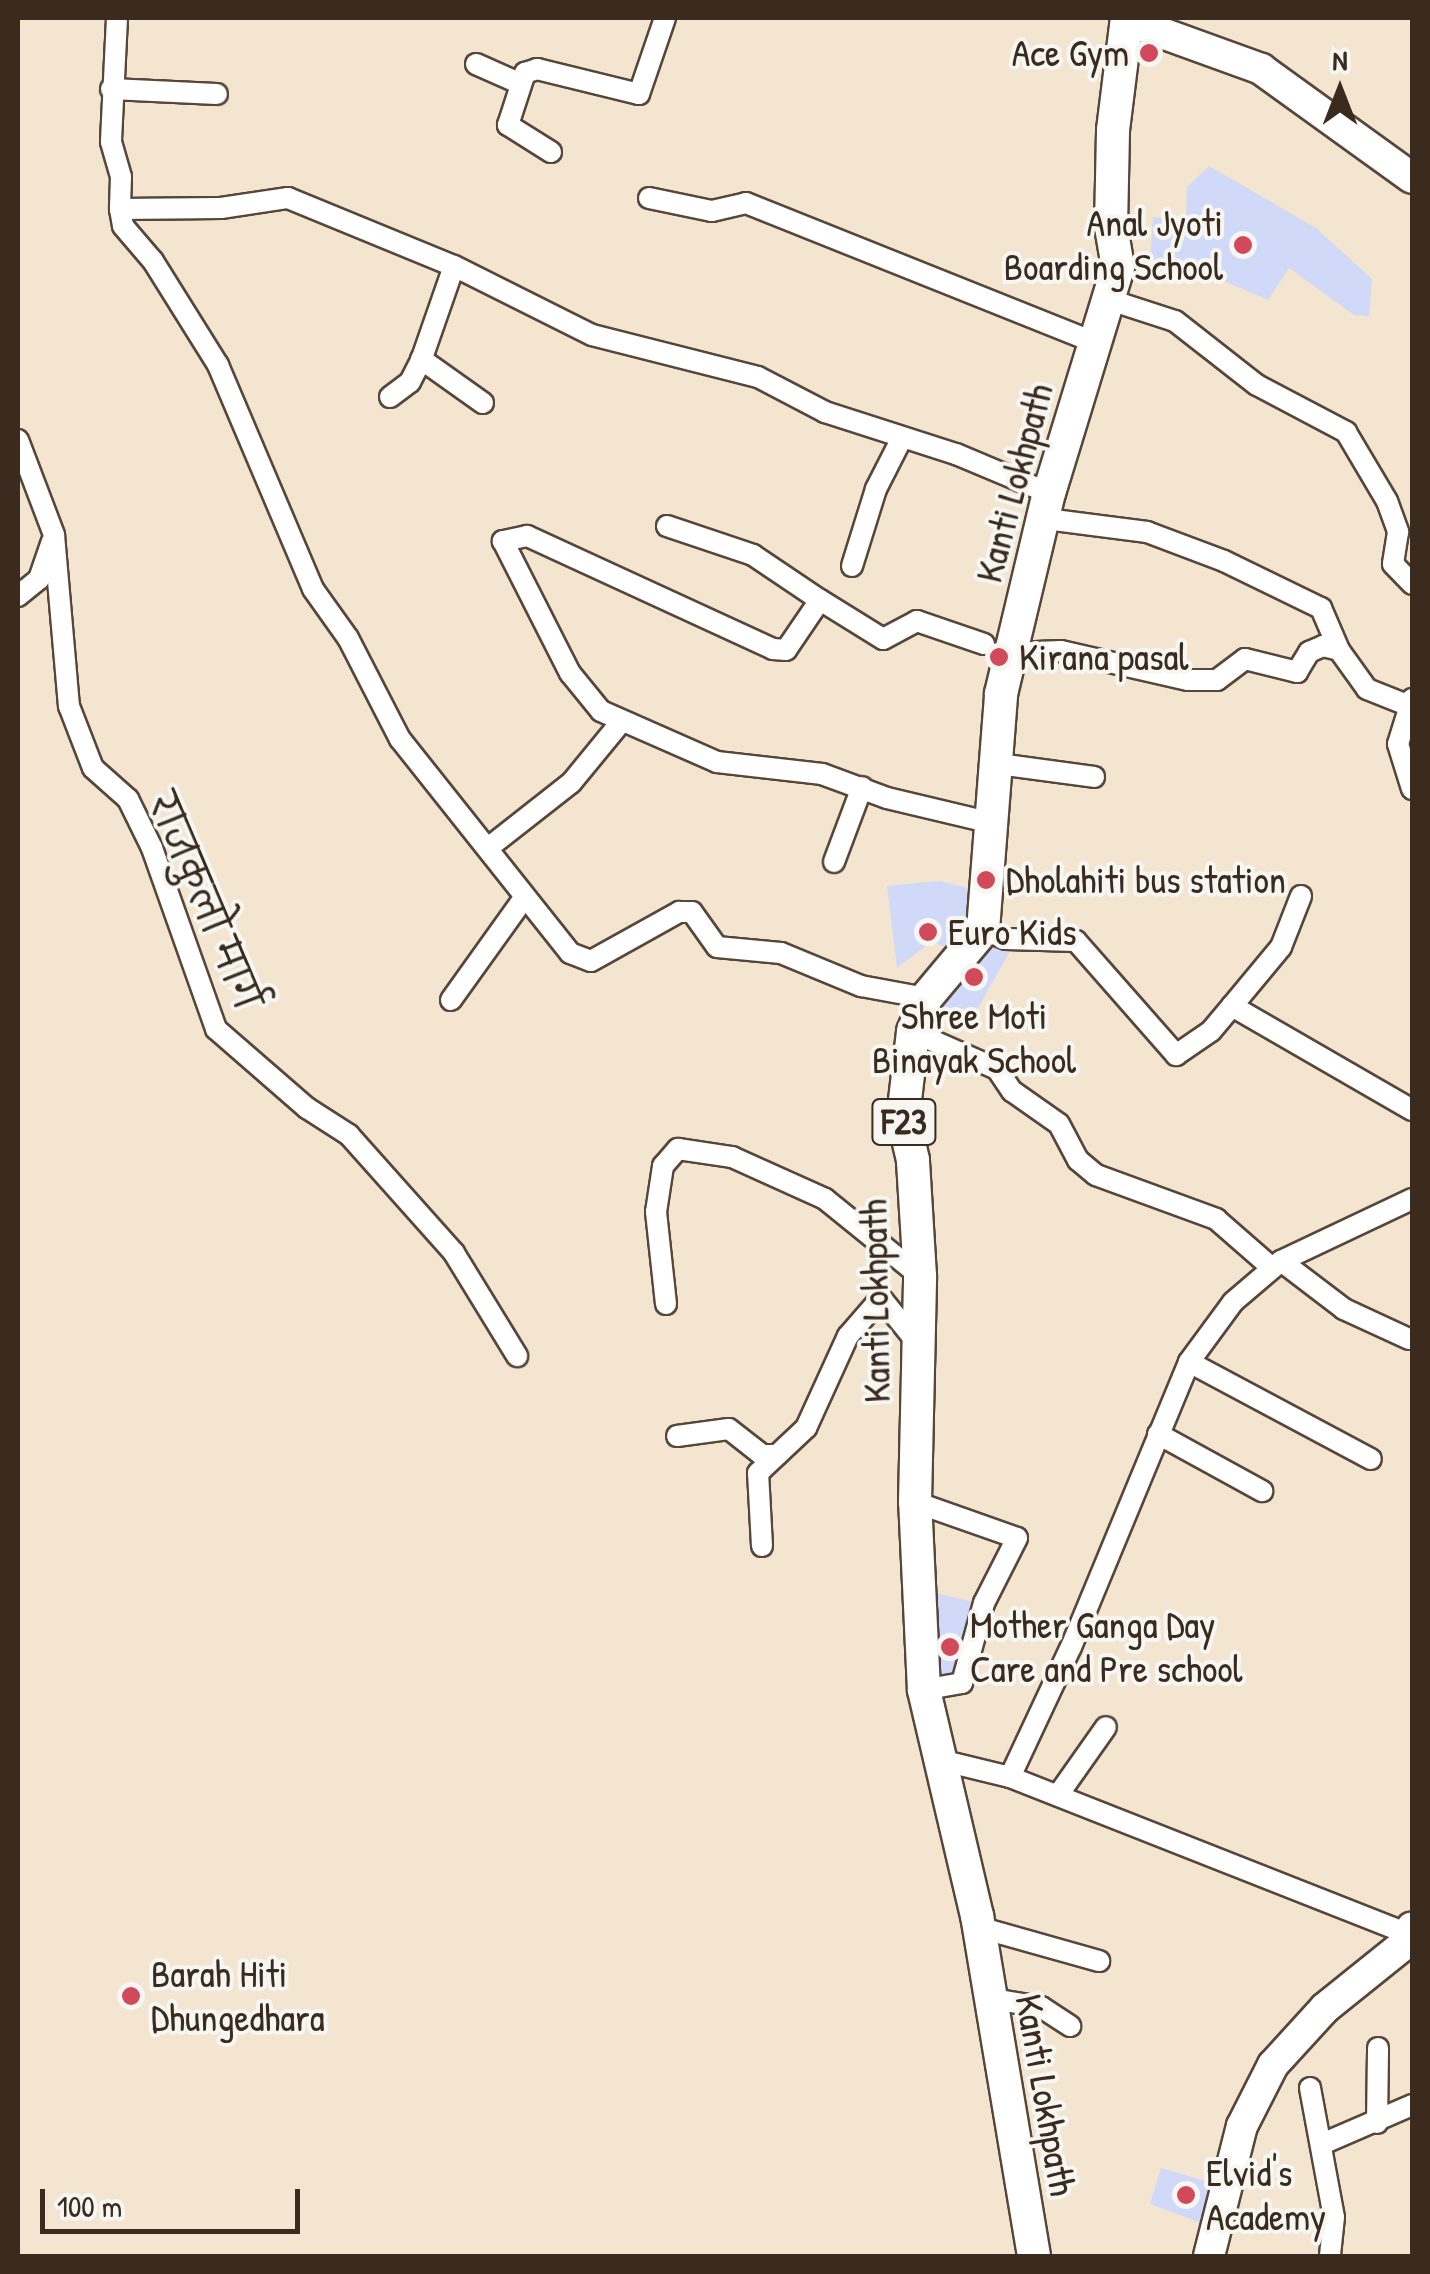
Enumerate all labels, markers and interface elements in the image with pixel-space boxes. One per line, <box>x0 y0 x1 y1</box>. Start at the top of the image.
place label: Ace Gym <box>1012 30 1129 76</box>
north arrow <box>1290 40 1390 140</box>
text: N <box>1333 41 1347 79</box>
marker: Ace Gym <box>1138 42 1160 64</box>
place label: Anal Jyoti Boarding School <box>1004 200 1223 290</box>
marker: Anal Jyoti Boarding School <box>1232 234 1254 256</box>
street label: Kanti Lokhpath <box>966 379 1062 587</box>
place label: Kirana pasal <box>1019 634 1189 680</box>
marker: Kirana pasal <box>988 646 1010 668</box>
street label: राजकुलो मार्ग <box>139 786 271 1016</box>
place label: Dholahiti bus station <box>1006 857 1286 903</box>
marker: Dholahiti bus station <box>975 869 997 891</box>
place label: Euro Kids <box>948 909 1077 955</box>
marker: Euro Kids <box>917 921 939 943</box>
marker: Shree Moti Binayak School <box>963 966 985 988</box>
place label: Shree Moti Binayak School <box>872 993 1076 1082</box>
road number: F23 <box>869 1092 939 1152</box>
street label: Kanti Lokhpath <box>850 1199 900 1403</box>
place label: Mother Ganga Day Care and Pre school <box>970 1602 1243 1692</box>
marker: Mother Ganga Day Care and Pre school <box>939 1636 961 1658</box>
place label: Barah Hiti Dhungedhara <box>151 1951 325 2040</box>
marker: Barah Hiti Dhungedhara <box>120 1985 142 2007</box>
street label: Kanti Lokhpath <box>1006 1991 1086 2199</box>
place label: Elvid's Academy <box>1206 2150 1326 2240</box>
scale bar <box>45 2169 305 2231</box>
marker: Elvid's Academy <box>1175 2184 1197 2206</box>
text: 100 m <box>57 2186 122 2226</box>

